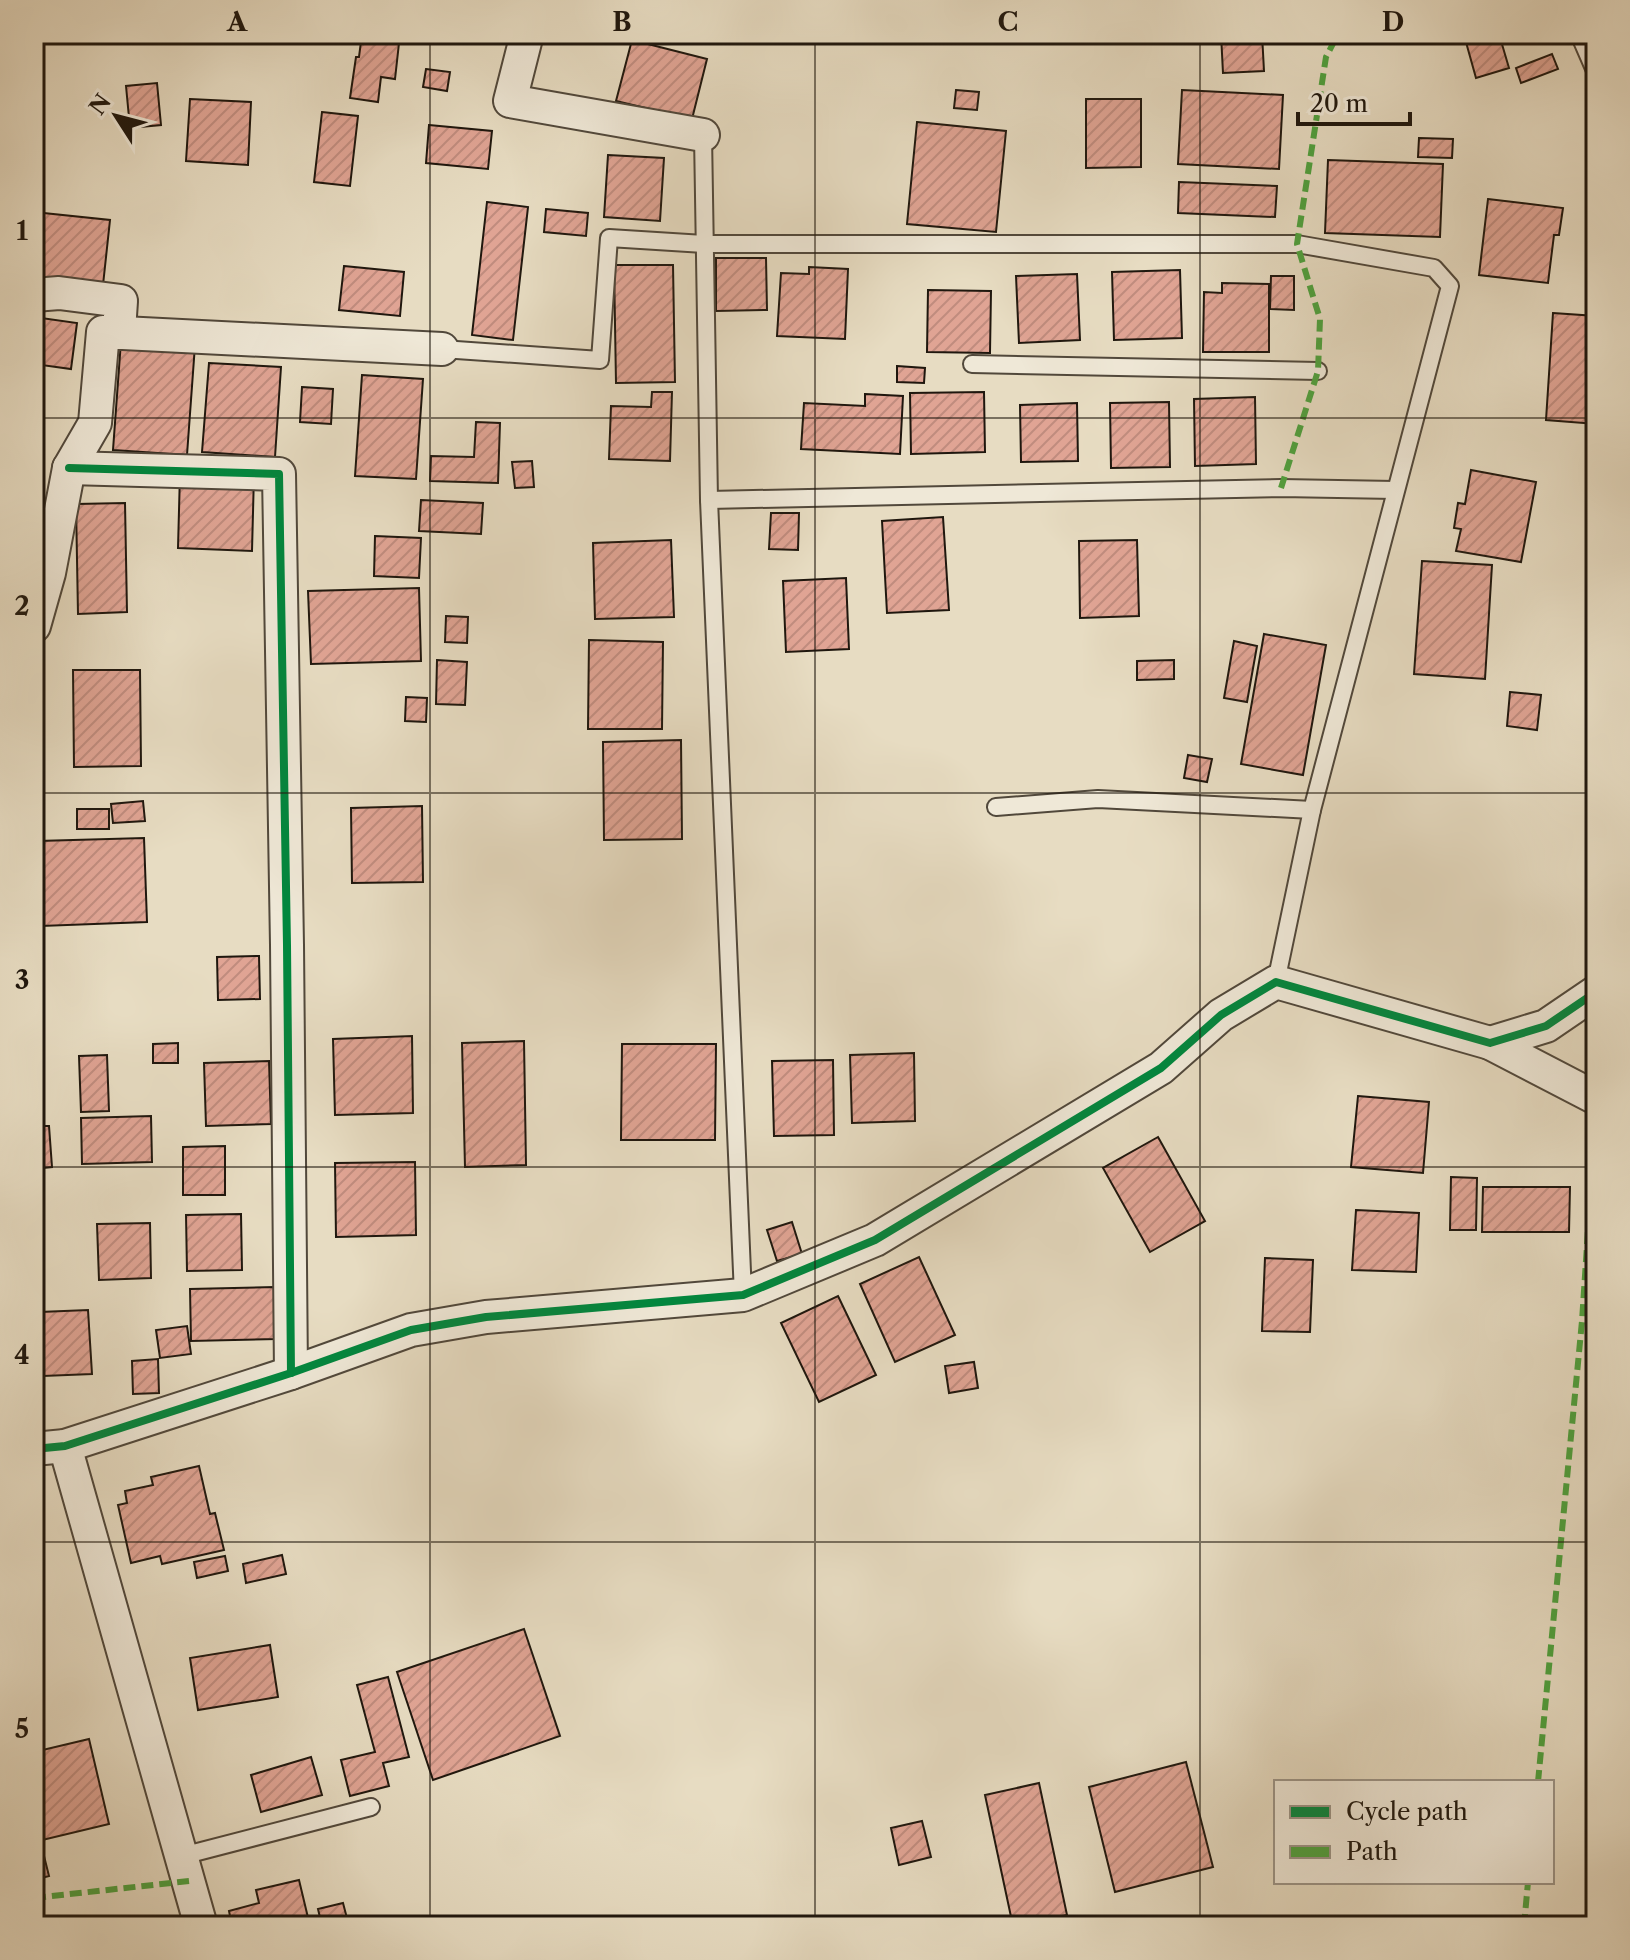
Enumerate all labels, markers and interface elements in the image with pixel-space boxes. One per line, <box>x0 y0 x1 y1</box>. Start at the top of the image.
text: A <box>226 6 248 38</box>
text: B <box>612 6 632 38</box>
text: C <box>998 6 1018 38</box>
text: D <box>1382 6 1404 38</box>
north arrow <box>76 76 156 156</box>
scale bar <box>1298 76 1410 126</box>
text: N <box>84 89 117 120</box>
text: 20 m <box>1310 89 1368 118</box>
text: 1 <box>16 215 28 247</box>
text: 2 <box>14 590 30 622</box>
text: 3 <box>15 964 29 996</box>
text: 4 <box>14 1339 30 1371</box>
text: 5 <box>15 1713 29 1745</box>
legend <box>1274 1780 1554 1884</box>
text: Cycle path <box>1346 1797 1468 1826</box>
text: Path <box>1346 1837 1398 1866</box>

